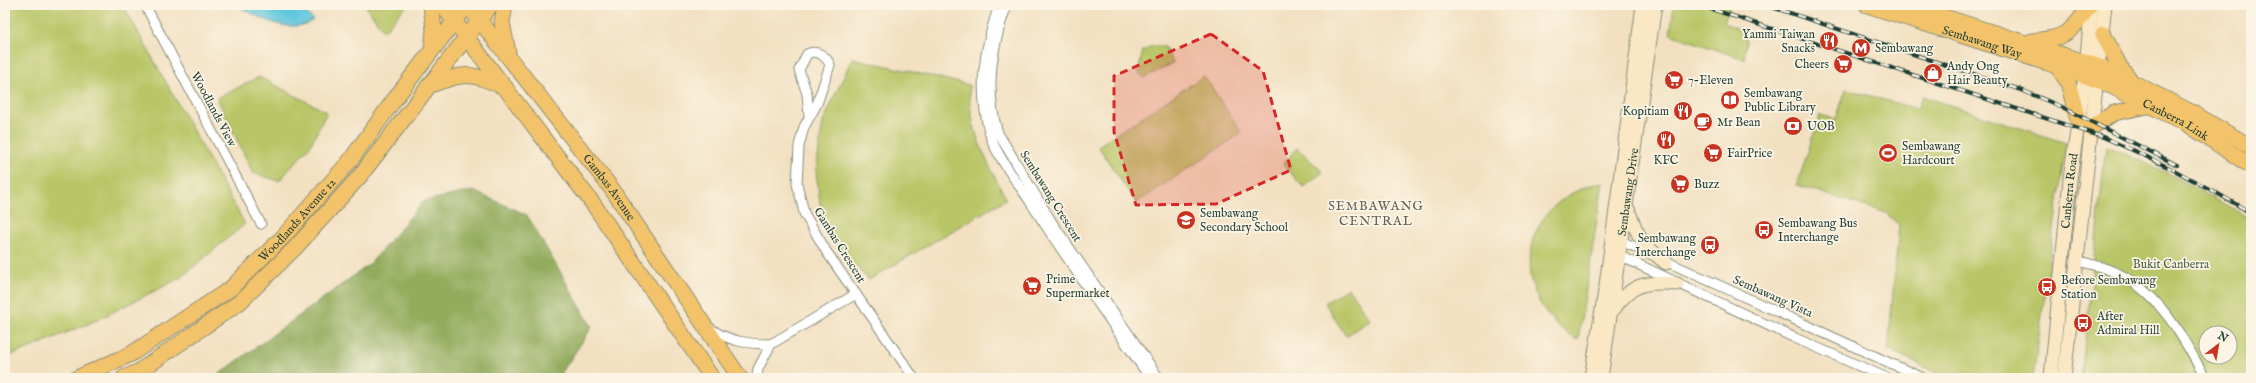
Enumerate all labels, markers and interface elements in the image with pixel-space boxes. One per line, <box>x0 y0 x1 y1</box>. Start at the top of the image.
street label: Sembawang Way <box>1940 23 2024 62</box>
place label: Yammi Taiwan Snacks <box>1742 27 1816 56</box>
restaurant icon: Yammi Taiwan Snacks <box>1818 30 1840 52</box>
metro station icon: Sembawang <box>1850 37 1872 59</box>
place label: Sembawang <box>1875 41 1934 56</box>
supermarket icon: Cheers <box>1832 53 1854 75</box>
place label: Cheers <box>1794 57 1829 72</box>
place label: Andy Ong Hair Beauty <box>1946 59 2008 88</box>
shop icon: Andy Ong Hair Beauty <box>1922 62 1944 84</box>
street label: Woodlands View <box>188 69 240 150</box>
supermarket icon: 7-Eleven <box>1663 69 1685 91</box>
place label: 7-Eleven <box>1688 73 1734 88</box>
place label: Sembawang Public Library <box>1744 86 1816 115</box>
library icon: Sembawang Public Library <box>1719 89 1741 111</box>
street label: Canberra Link <box>2140 96 2212 144</box>
restaurant icon: Kopitiam <box>1672 100 1694 122</box>
place label: Kopitiam <box>1622 104 1669 120</box>
cafe icon: Mr Bean <box>1692 111 1714 133</box>
place label: Mr Bean <box>1717 115 1761 130</box>
bank icon: UOB <box>1782 115 1804 137</box>
place label: UOB <box>1807 119 1835 134</box>
restaurant icon: KFC <box>1655 129 1677 151</box>
place label: Sembawang Hardcourt <box>1902 139 1961 168</box>
supermarket icon: FairPrice <box>1702 142 1724 164</box>
sports icon: Sembawang Hardcourt <box>1877 142 1899 164</box>
street label: Sembawang Drive <box>1615 146 1642 237</box>
place label: FairPrice <box>1727 146 1773 161</box>
street label: Sembawang Crescent <box>1016 148 1085 245</box>
street label: Gambas Avenue <box>579 151 639 224</box>
street label: Canberra Road <box>2058 152 2082 229</box>
place label: KFC <box>1654 153 1679 168</box>
supermarket icon: Buzz <box>1669 173 1691 195</box>
street label: Woodlands Avenue 12 <box>256 175 340 265</box>
place label: Buzz <box>1694 177 1720 192</box>
district label: SEMBAWANG CENTRAL <box>1328 198 1424 230</box>
street label: Gambas Crescent <box>810 205 869 286</box>
place label: Sembawang Secondary School <box>1200 206 1289 235</box>
school or university icon: Sembawang Secondary School <box>1175 209 1197 231</box>
place label: Sembawang Bus Interchange <box>1778 216 1857 245</box>
bus stop icon: Sembawang Bus Interchange <box>1753 219 1775 241</box>
place label: Sembawang Interchange <box>1635 231 1696 260</box>
bus stop icon: Sembawang Interchange <box>1699 234 1721 256</box>
park label: Bukit Canberra <box>2133 257 2210 272</box>
place label: Prime Supermarket <box>1046 272 1110 302</box>
street label: Sembawang Vista <box>1731 272 1816 321</box>
place label: Before Sembawang Station <box>2061 273 2156 302</box>
supermarket icon: Prime Supermarket <box>1021 275 1043 297</box>
bus stop icon: Before Sembawang Station <box>2036 276 2058 298</box>
place label: After Admiral Hill <box>2096 309 2160 338</box>
bus stop icon: After Admiral Hill <box>2072 312 2094 334</box>
north arrow <box>2198 325 2238 365</box>
text: N <box>2214 328 2231 346</box>

